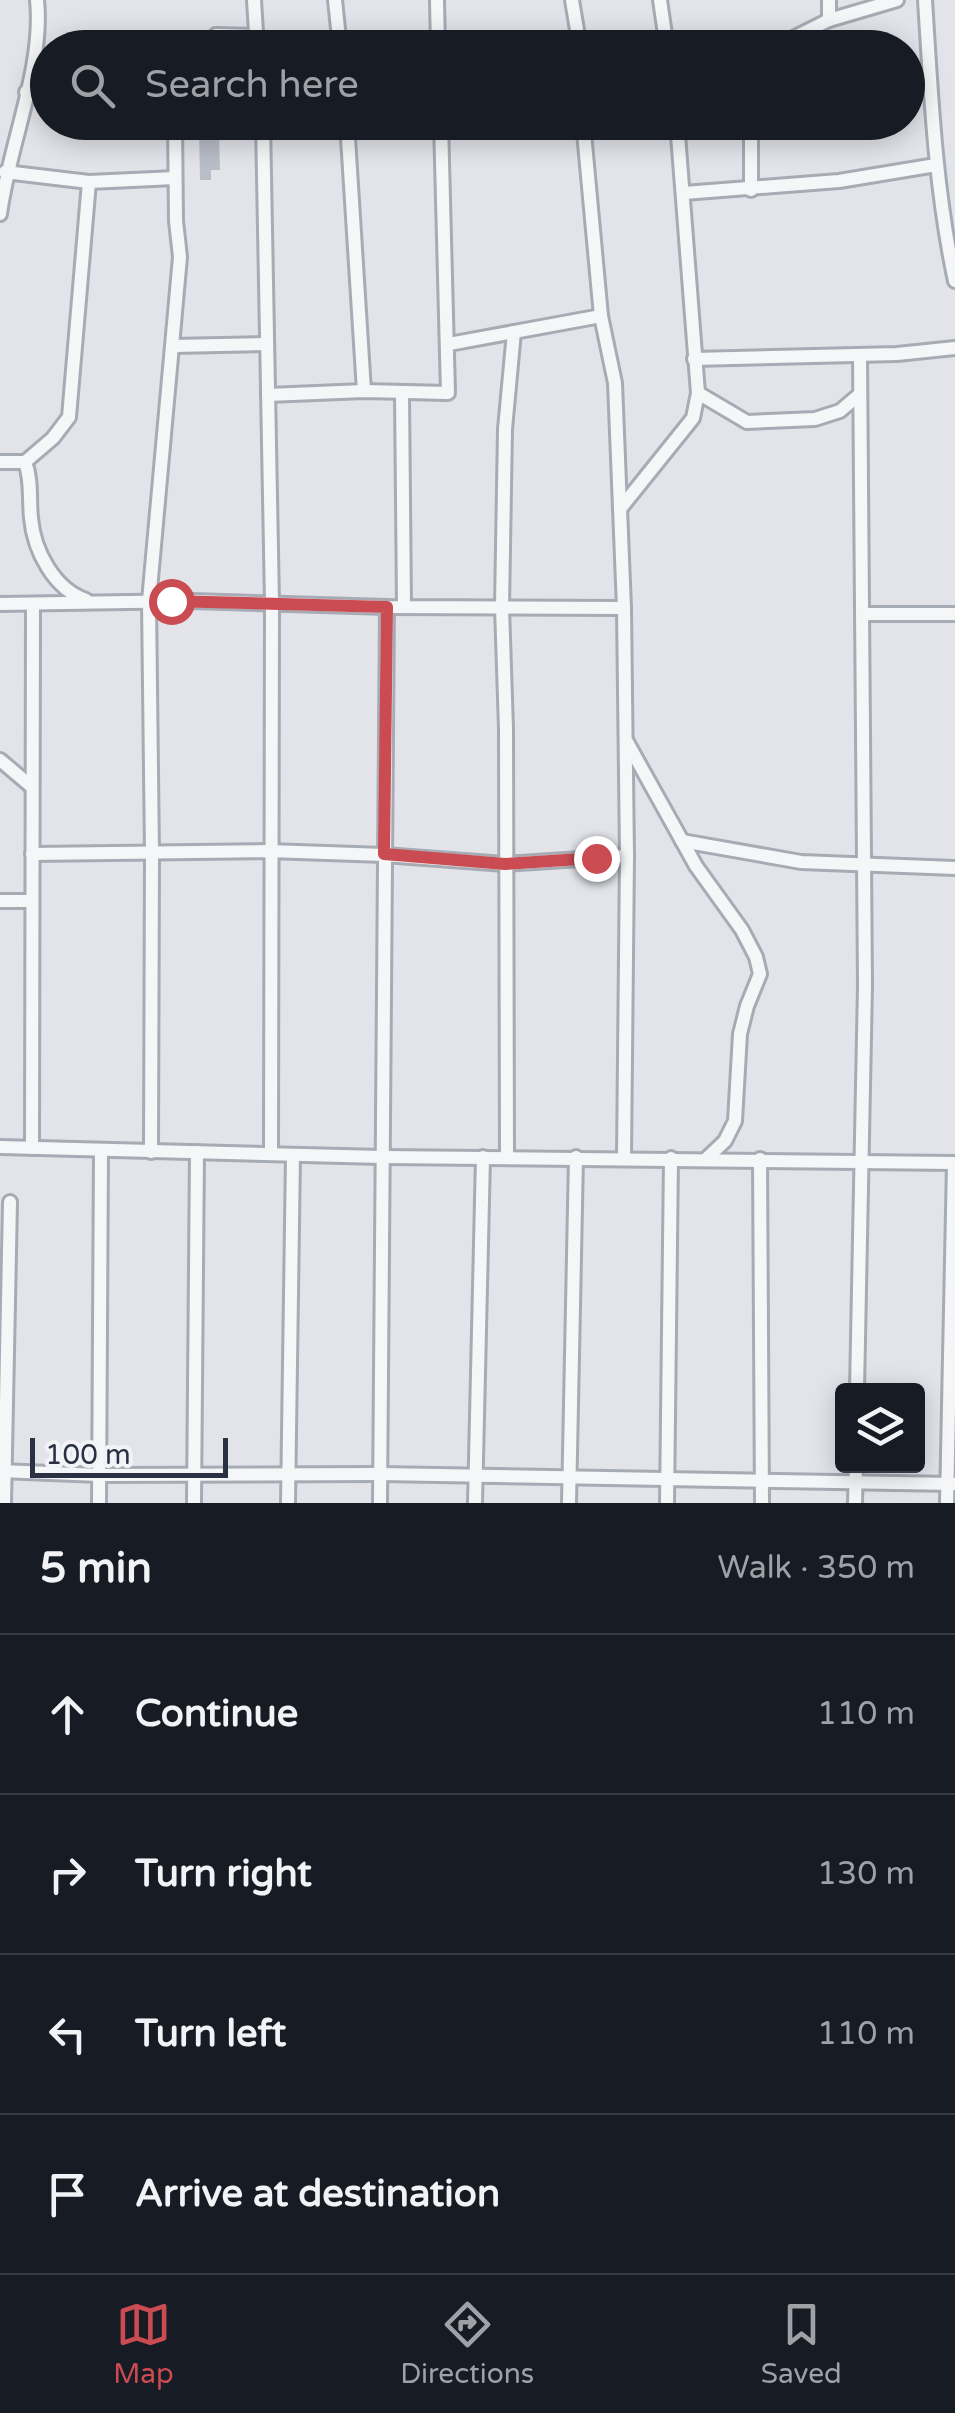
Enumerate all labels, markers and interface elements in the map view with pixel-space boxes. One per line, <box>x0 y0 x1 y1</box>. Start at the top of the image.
search box <box>30 30 925 140</box>
icon: search <box>65 58 120 113</box>
text: Search here <box>145 62 359 108</box>
route start <box>149 579 195 625</box>
route end <box>574 836 620 882</box>
map controls <box>835 1383 925 1473</box>
button: layers <box>835 1383 925 1473</box>
scale bar <box>30 1433 228 1478</box>
text: 100 m <box>45 1438 131 1472</box>
text: 5 min <box>40 1543 152 1594</box>
text: Walk · 350 m <box>718 1549 915 1587</box>
icon: ahead <box>40 1687 95 1742</box>
text: Continue <box>135 1691 298 1737</box>
text: 110 m <box>817 1695 915 1733</box>
icon: right <box>40 1847 95 1902</box>
text: Turn right <box>135 1851 312 1897</box>
text: 130 m <box>817 1855 915 1893</box>
icon: left <box>40 2007 95 2062</box>
text: Turn left <box>135 2011 286 2057</box>
text: 110 m <box>817 2015 915 2053</box>
icon: arrive <box>40 2167 95 2222</box>
text: Arrive at destination <box>135 2171 500 2217</box>
tab: Map <box>113 2297 174 2391</box>
tab: Directions <box>400 2297 534 2391</box>
tab: Saved <box>761 2297 842 2391</box>

